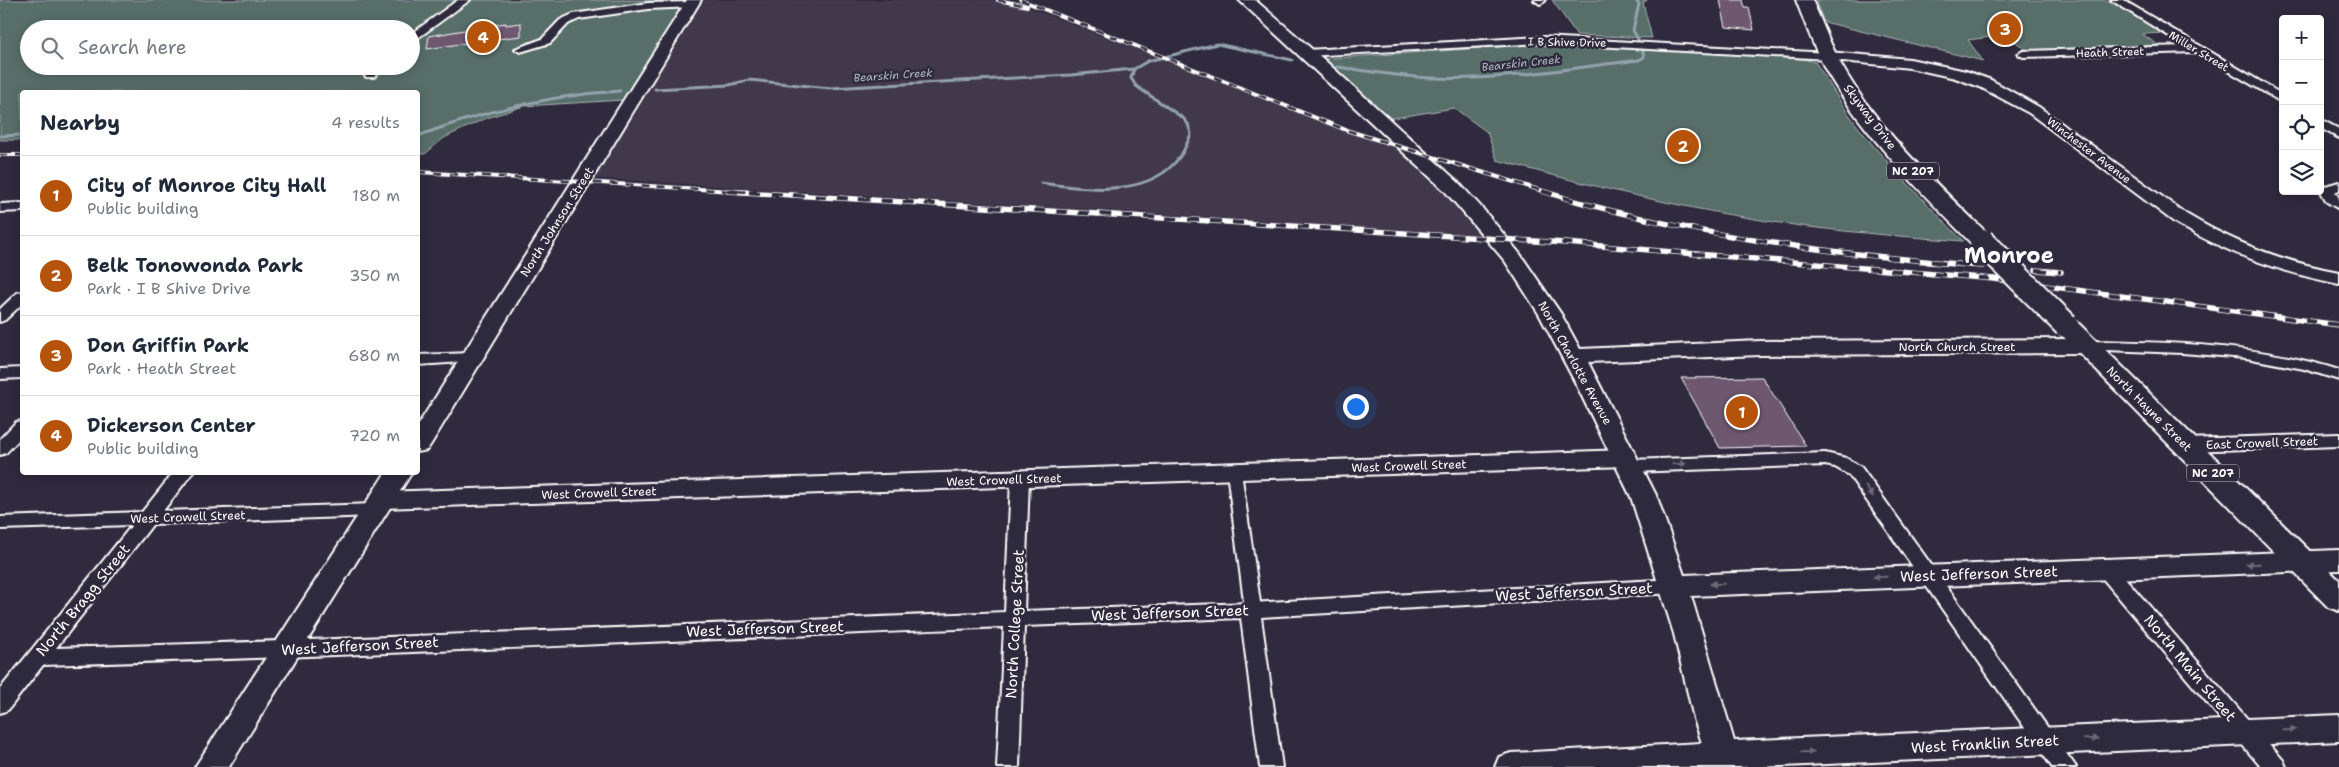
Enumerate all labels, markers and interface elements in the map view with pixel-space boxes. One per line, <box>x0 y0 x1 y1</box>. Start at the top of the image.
pin: 3 <box>1989 10 2021 48</box>
map controls <box>2279 15 2324 195</box>
button: + <box>2279 15 2324 60</box>
pin: 4 <box>467 18 499 56</box>
search box <box>20 20 420 75</box>
street label: Miller Street <box>2166 28 2232 75</box>
icon: search <box>38 34 66 62</box>
street label: I B Shive Drive <box>1528 34 1606 51</box>
text: Search here <box>78 35 187 60</box>
street label: Heath Street <box>2076 44 2145 61</box>
water label: Bearskin Creek <box>1481 52 1562 75</box>
button: − <box>2279 60 2324 105</box>
water label: Bearskin Creek <box>853 65 934 86</box>
street label: Skyway Drive <box>1840 81 1900 153</box>
button: locate <box>2279 105 2324 150</box>
text: Nearby <box>40 109 120 137</box>
text: 4 results <box>331 112 400 133</box>
street label: Winchester Avenue <box>2044 114 2134 187</box>
pin: 2 <box>1667 127 1699 165</box>
button: layers <box>2279 150 2324 195</box>
road number: NC 207 <box>1887 162 1939 180</box>
street label: North Johnson Street <box>517 164 597 280</box>
text: City of Monroe City Hall <box>87 173 326 198</box>
text: 1 <box>52 185 60 206</box>
text: 180 m <box>352 185 400 206</box>
text: Public building <box>87 198 199 219</box>
district label: Monroe <box>1964 241 2054 270</box>
text: Belk Tonowonda Park <box>87 253 303 278</box>
text: 2 <box>50 265 62 286</box>
text: 350 m <box>349 265 400 286</box>
text: Park · I B Shive Drive <box>87 278 251 299</box>
street label: North Charlotte Avenue <box>1534 298 1616 428</box>
text: Don Griffin Park <box>87 333 249 358</box>
street label: North Church Street <box>1898 339 2016 355</box>
text: 3 <box>50 345 62 366</box>
text: 680 m <box>348 345 400 366</box>
text: Park · Heath Street <box>87 358 236 379</box>
street label: North Hayne Street <box>2103 363 2195 455</box>
pin: 1 <box>1726 393 1758 431</box>
your location <box>1343 394 1369 420</box>
text: Dickerson Center <box>87 413 256 438</box>
text: 4 <box>50 425 62 446</box>
text: 720 m <box>349 425 400 446</box>
street label: East Crowell Street <box>2206 433 2318 453</box>
text: Public building <box>87 438 199 459</box>
street label: West Crowell Street <box>1351 456 1467 476</box>
one-way arrow <box>1671 460 1687 468</box>
road number: NC 207 <box>2187 464 2239 482</box>
street label: West Crowell Street <box>946 470 1062 490</box>
street label: West Crowell Street <box>541 483 657 503</box>
one-way arrow <box>1864 484 1874 498</box>
street label: West Crowell Street <box>130 507 246 527</box>
street label: North Bragg Street <box>31 540 135 660</box>
street label: North College Street <box>1001 549 1029 699</box>
one-way arrow <box>2245 560 2261 568</box>
street label: West Jefferson Street <box>1900 561 2058 587</box>
one-way arrow <box>1871 574 1887 582</box>
street label: West Jefferson Street <box>1495 578 1653 606</box>
one-way arrow <box>1709 580 1725 588</box>
street label: West Jefferson Street <box>1091 600 1249 626</box>
street label: North Main Street <box>2139 610 2241 726</box>
street label: West Jefferson Street <box>686 616 844 642</box>
street label: West Jefferson Street <box>281 632 439 660</box>
one-way arrow <box>2281 726 2297 734</box>
street label: West Franklin Street <box>1910 730 2060 758</box>
one-way arrow <box>2084 735 2100 743</box>
one-way arrow <box>1799 747 1815 755</box>

